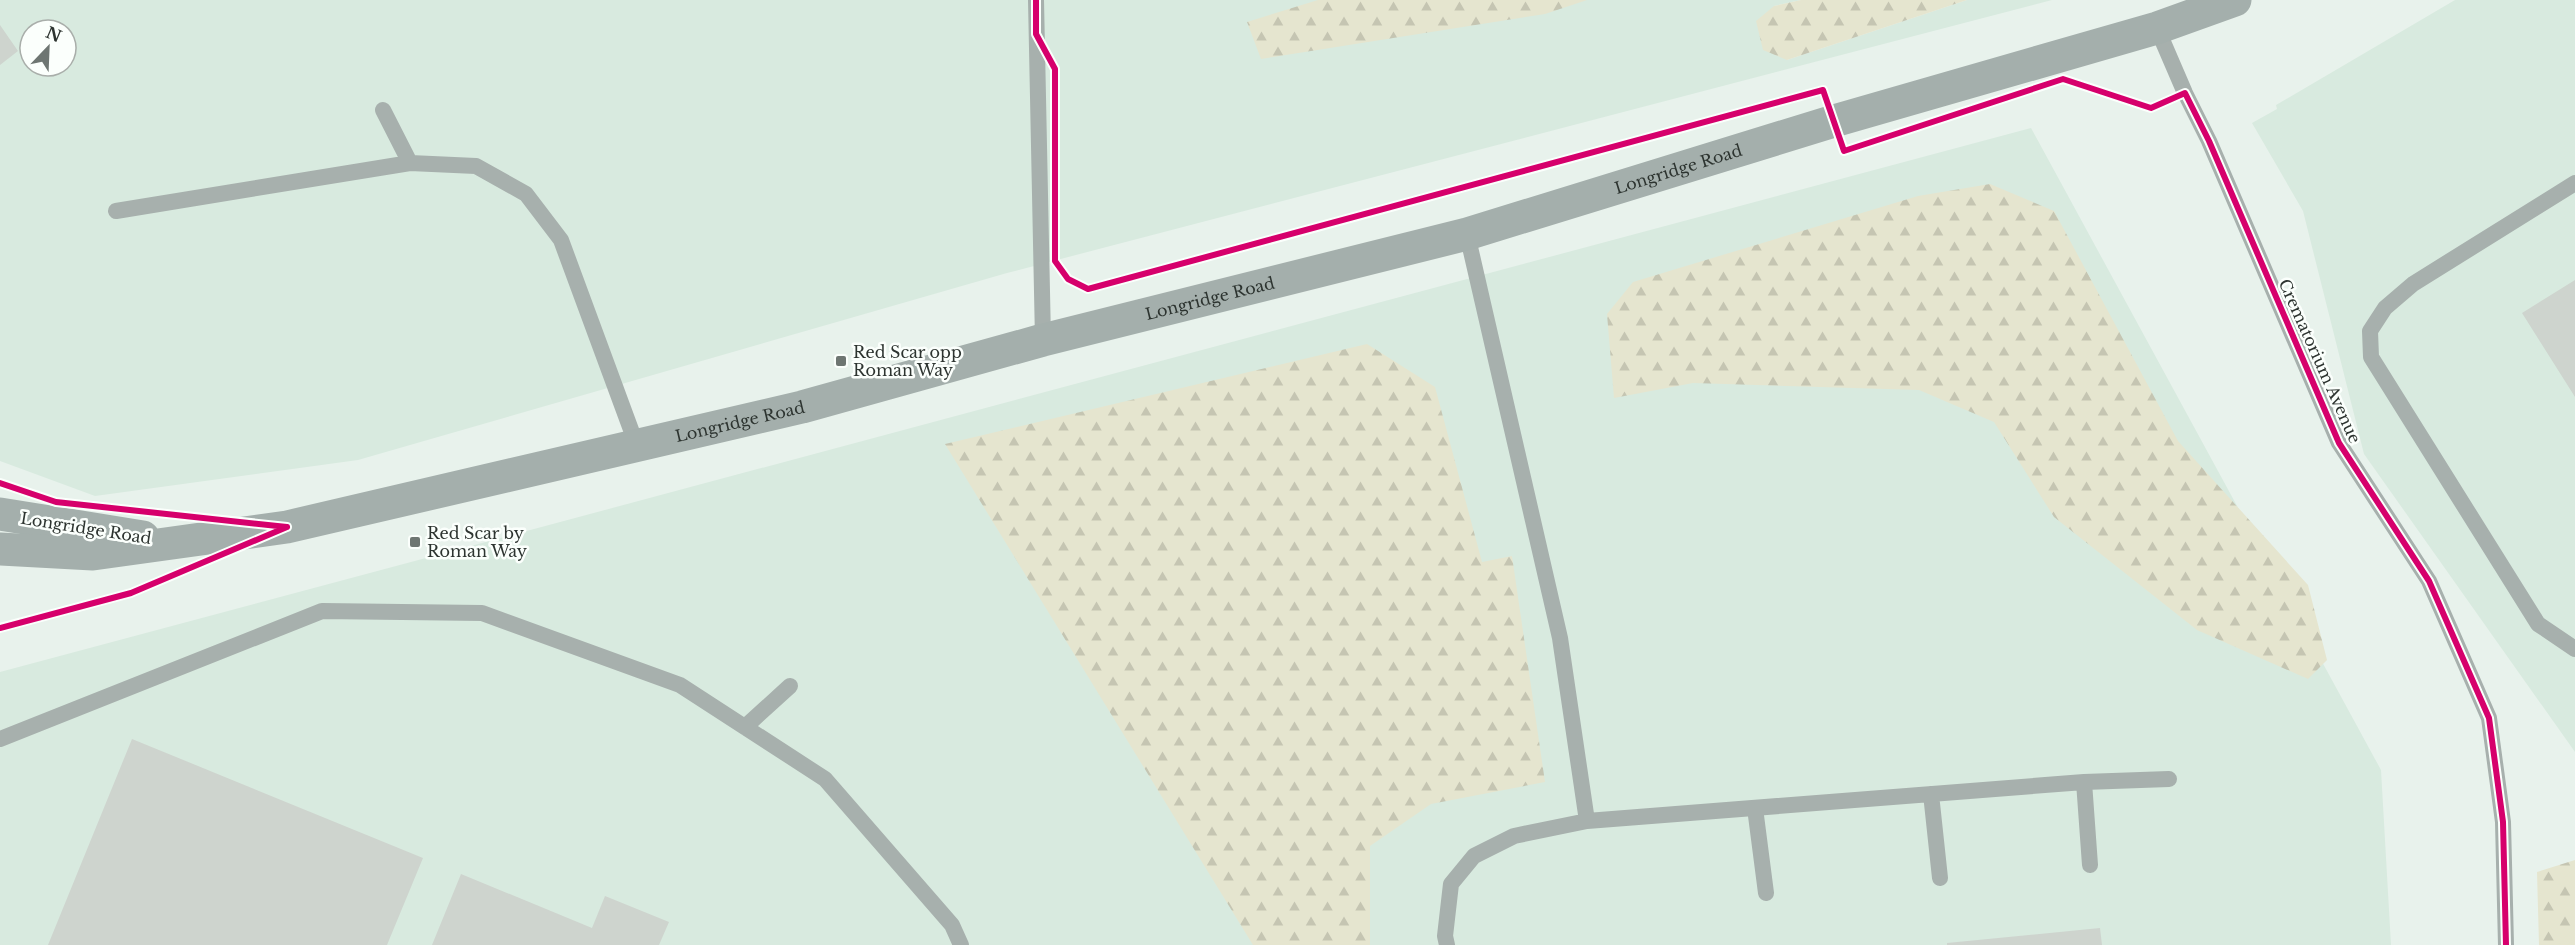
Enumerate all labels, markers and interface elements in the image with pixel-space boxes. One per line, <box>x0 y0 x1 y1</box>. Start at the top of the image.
north arrow <box>18 18 78 78</box>
text: N <box>43 22 65 46</box>
street label: Longridge Road <box>1612 140 1745 198</box>
street label: Longridge Road <box>1143 272 1277 324</box>
street label: Crematorium Avenue <box>2275 276 2365 446</box>
place label: Red Scar opp Roman Way <box>853 342 962 380</box>
marker: Red Scar opp Roman Way <box>834 354 848 368</box>
street label: Longridge Road <box>673 397 807 446</box>
street label: Longridge Road <box>19 508 153 548</box>
place label: Red Scar by Roman Way <box>427 523 528 561</box>
marker: Red Scar by Roman Way <box>408 535 422 549</box>

